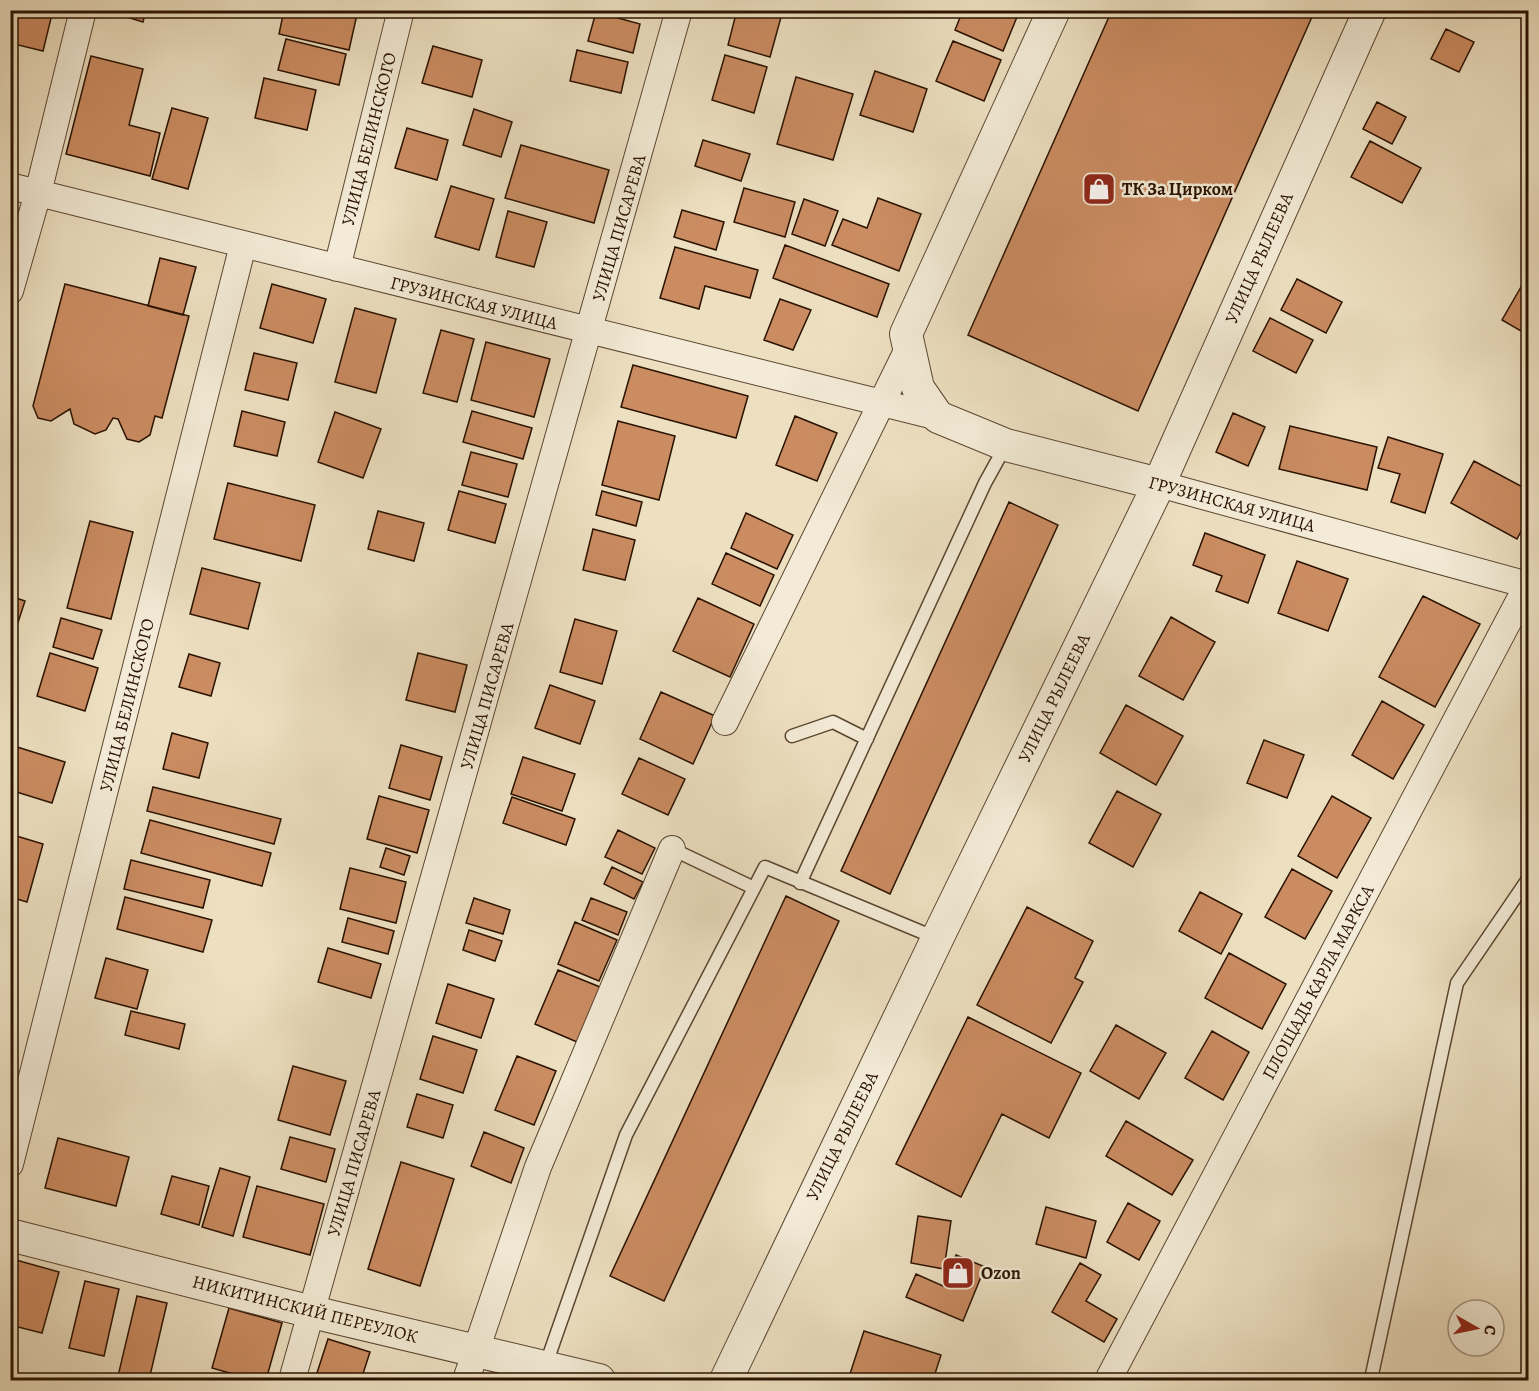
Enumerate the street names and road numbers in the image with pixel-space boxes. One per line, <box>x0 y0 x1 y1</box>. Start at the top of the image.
street label: УЛИЦА БЕЛИНСКОГО <box>336 50 402 228</box>
street label: УЛИЦА ПИСАРЕВА <box>587 151 652 304</box>
street label: УЛИЦА РЫЛЕЕВА <box>1219 188 1299 327</box>
street label: ГРУЗИНСКАЯ УЛИЦА <box>388 271 561 336</box>
street label: ГРУЗИНСКАЯ УЛИЦА <box>1146 470 1318 538</box>
street label: УЛИЦА БЕЛИНСКОГО <box>94 616 160 794</box>
street label: УЛИЦА ПИСАРЕВА <box>455 619 520 772</box>
street label: УЛИЦА РЫЛЕЕВА <box>1012 629 1096 767</box>
street label: ПЛОЩАДЬ КАРЛА МАРКСА <box>1256 880 1380 1084</box>
street label: УЛИЦА РЫЛЕЕВА <box>800 1067 884 1205</box>
street label: УЛИЦА ПИСАРЕВА <box>322 1086 387 1239</box>
street label: НИКИТИНСКИЙ ПЕРЕУЛОК <box>190 1269 421 1349</box>

